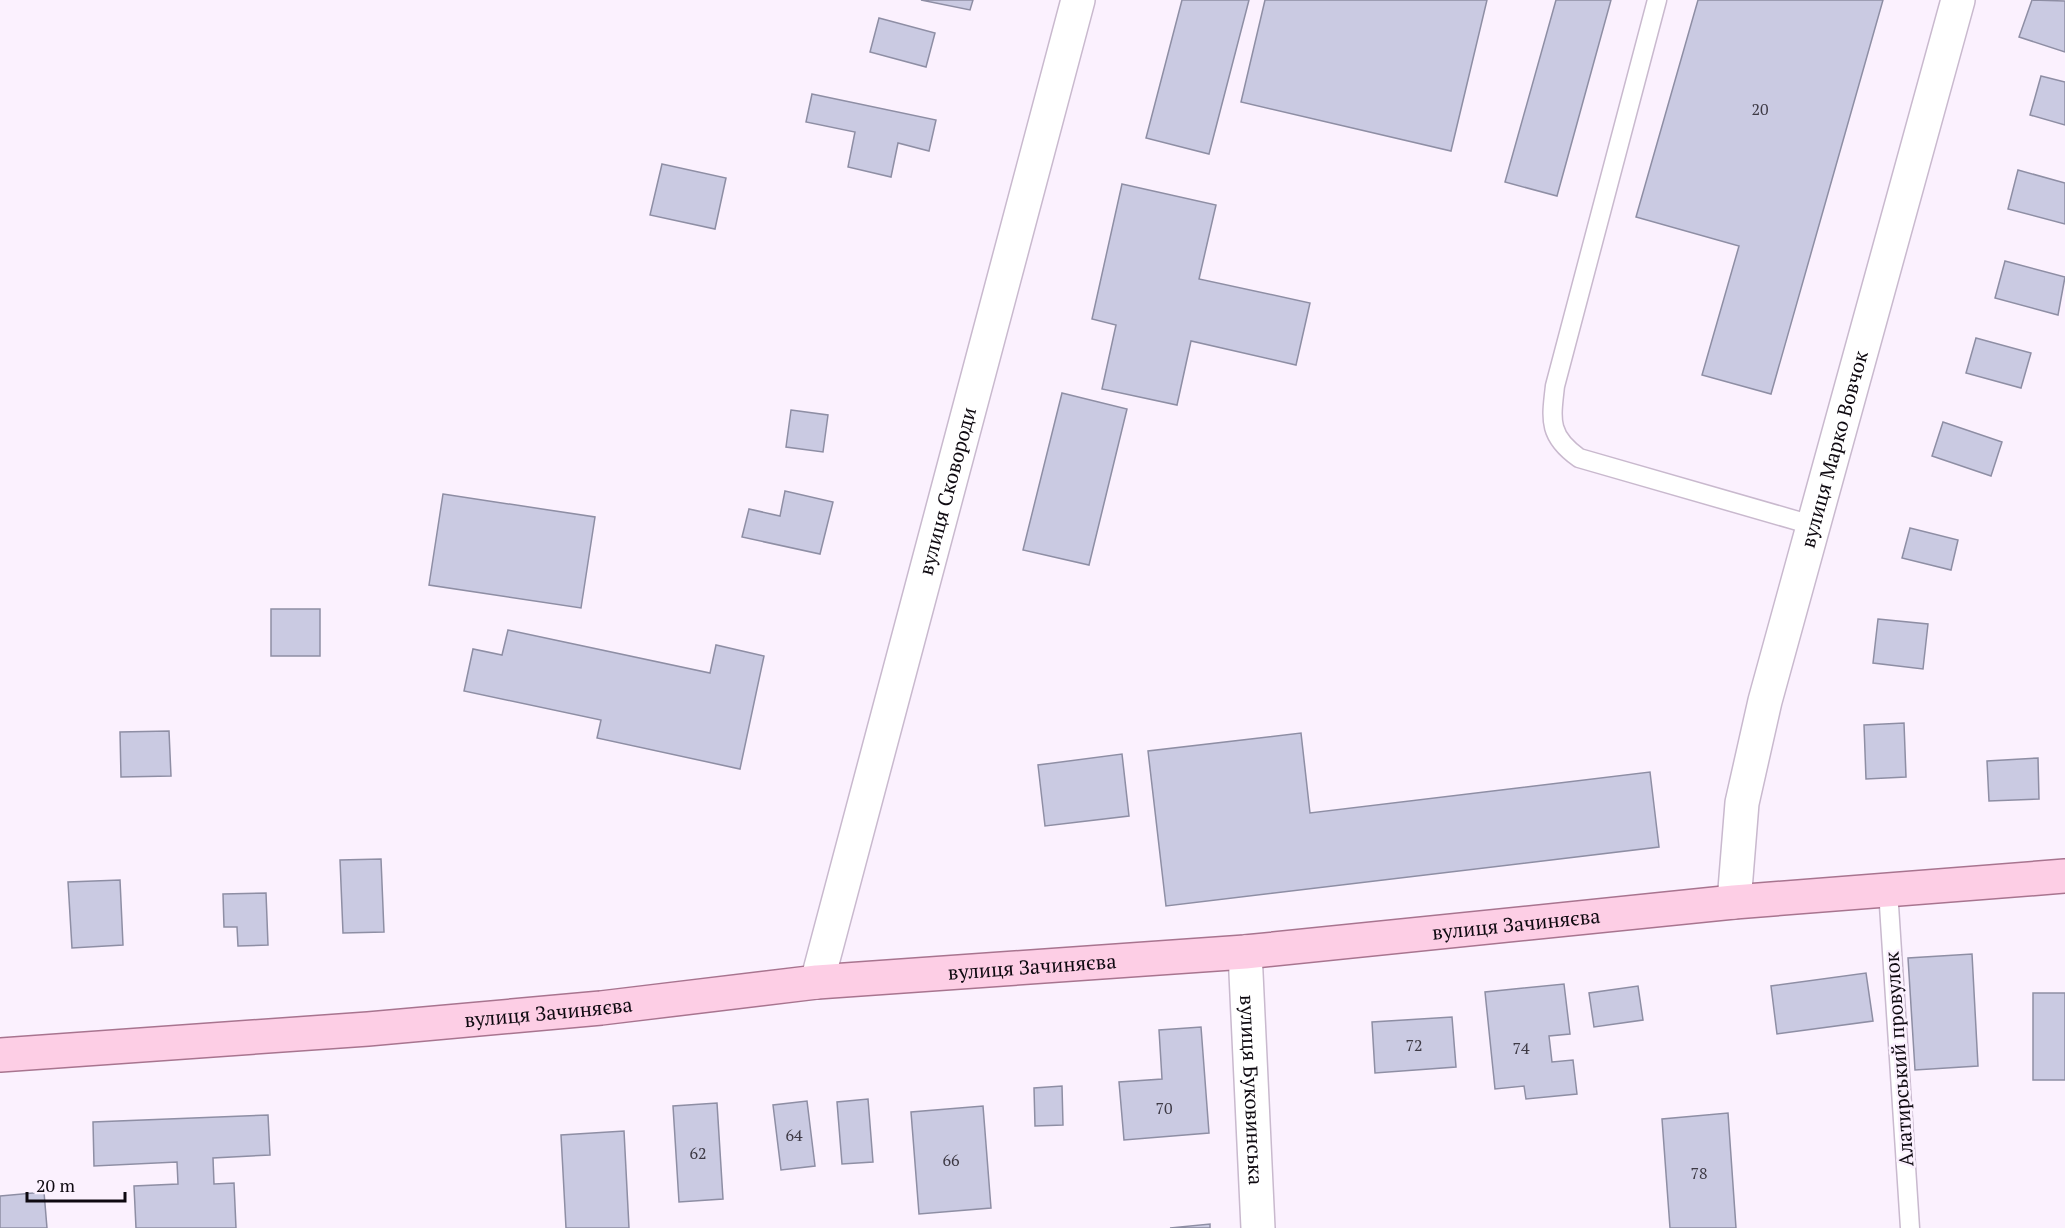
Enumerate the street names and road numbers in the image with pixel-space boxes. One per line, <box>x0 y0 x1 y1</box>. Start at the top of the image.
street label: вулиця Марко Вовчок <box>1794 347 1874 551</box>
street label: вулиця Сковороди <box>912 404 982 578</box>
street label: вулиця Зачиняєва <box>1431 902 1601 946</box>
street label: вулиця Зачиняєва <box>947 947 1117 986</box>
street label: Алатирський провулок <box>1878 951 1919 1167</box>
street label: вулиця Зачиняєва <box>463 990 634 1033</box>
street label: вулиця Буковинська <box>1234 994 1270 1186</box>

